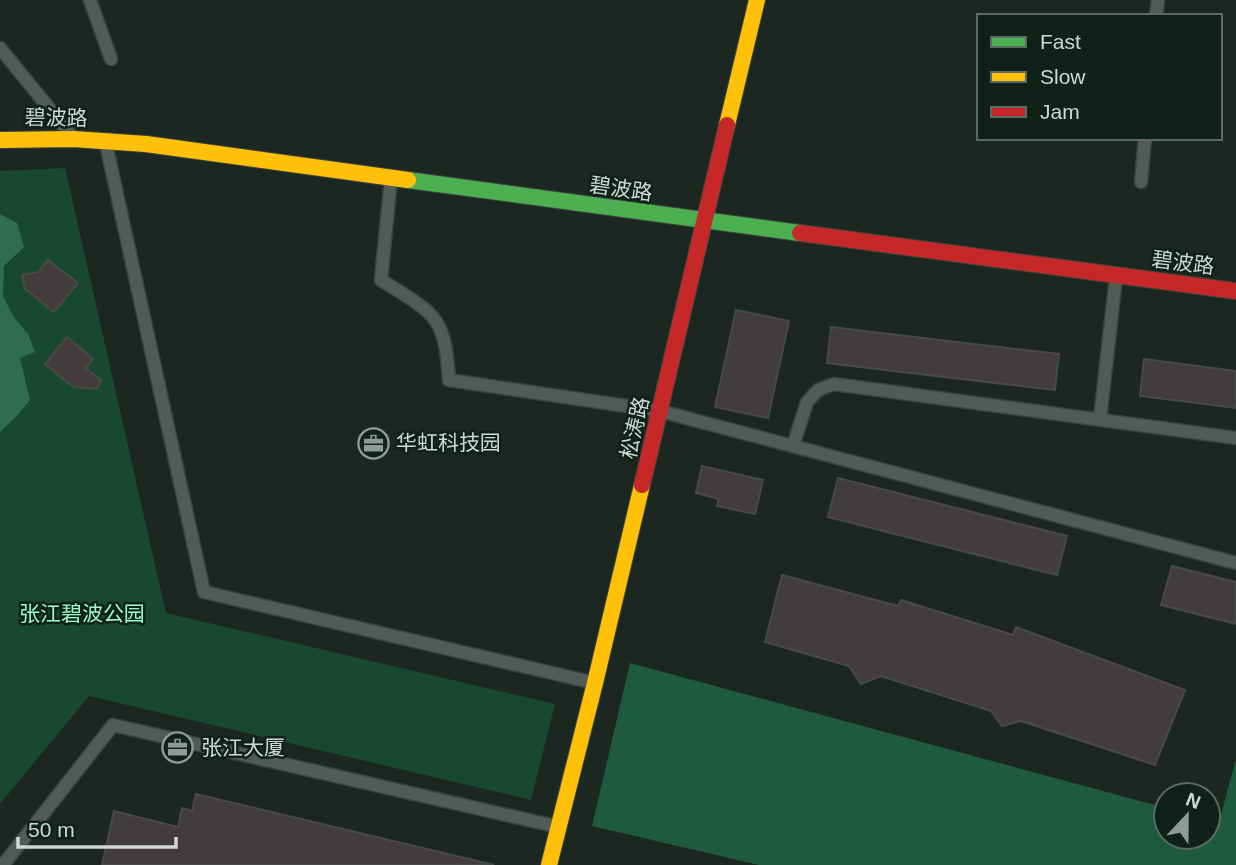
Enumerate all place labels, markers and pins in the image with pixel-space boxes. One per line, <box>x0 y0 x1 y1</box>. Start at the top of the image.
office icon: 华虹科技园 <box>356 426 390 460</box>
place label: 华虹科技园 <box>396 431 501 454</box>
office icon: 张江大厦 <box>161 731 195 765</box>
place label: 张江大厦 <box>201 736 285 759</box>

